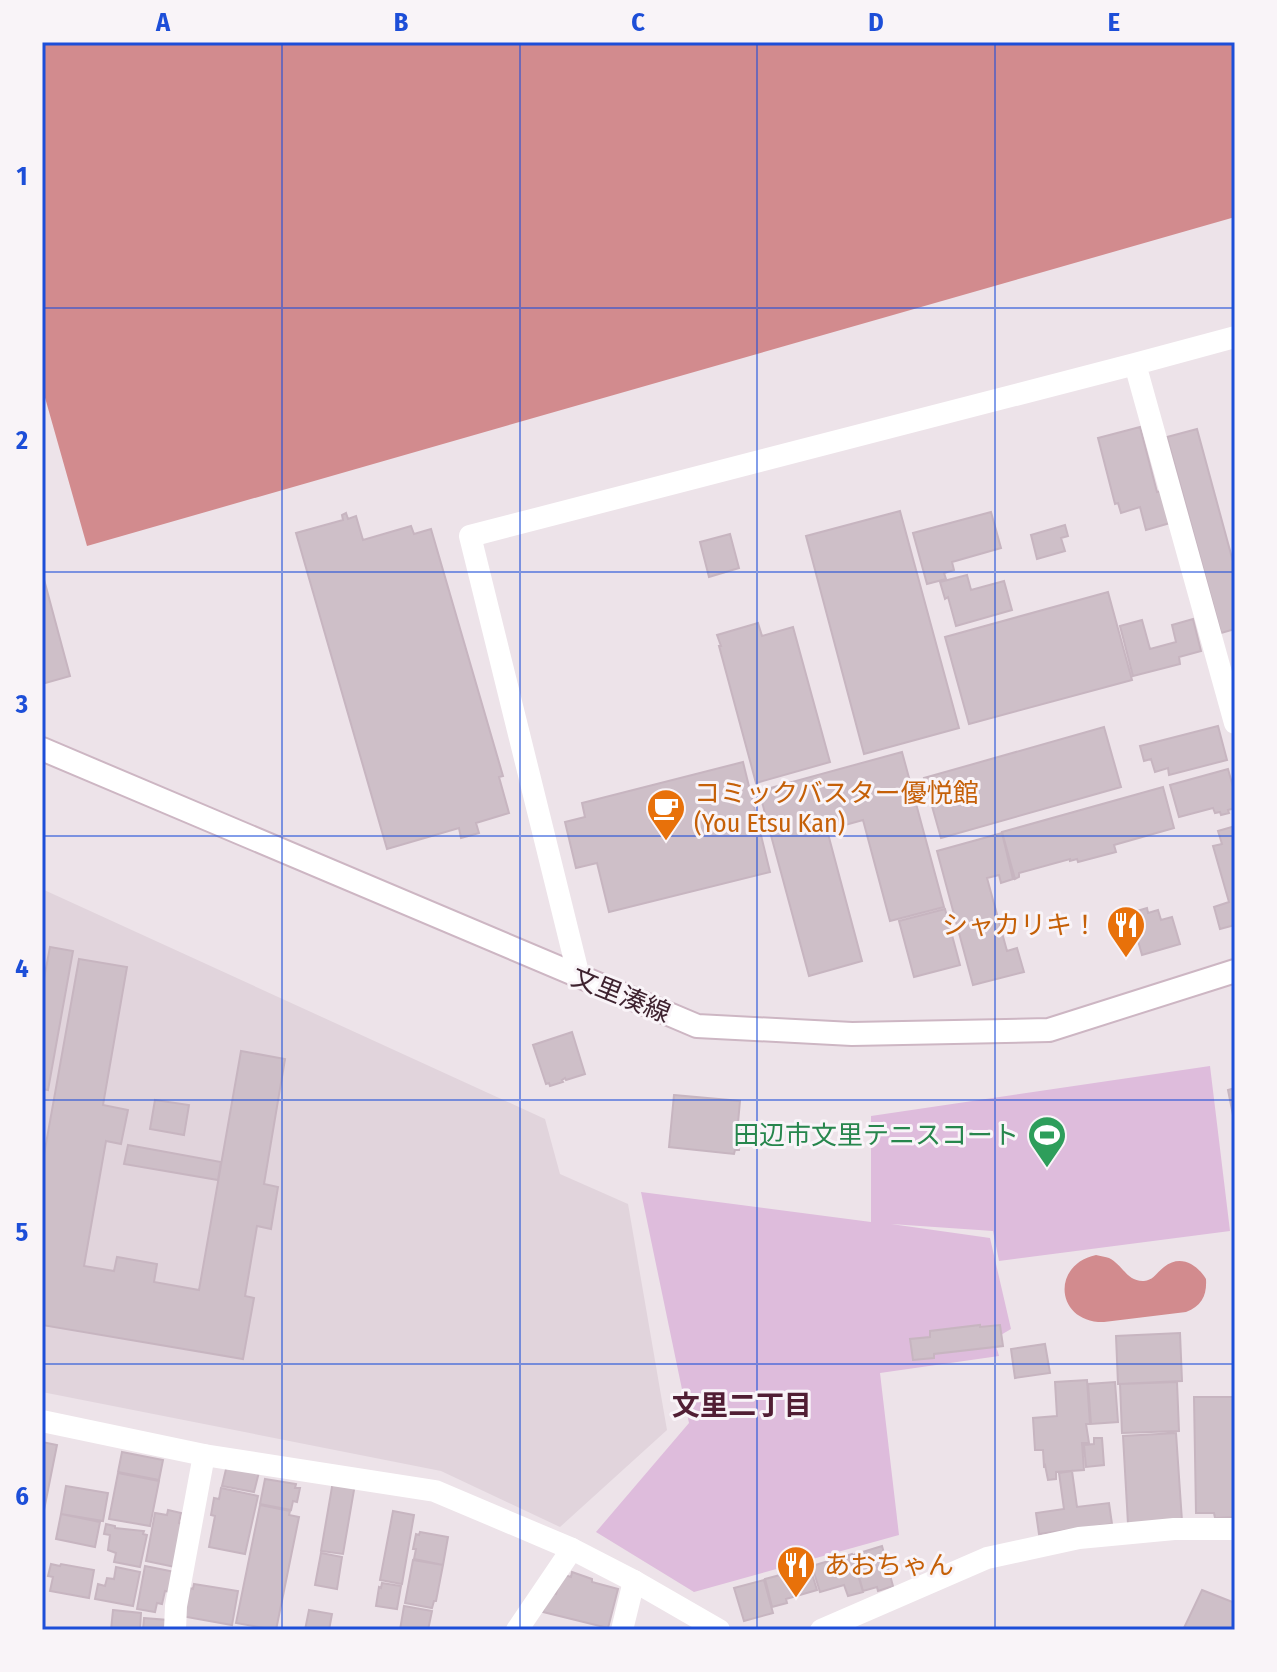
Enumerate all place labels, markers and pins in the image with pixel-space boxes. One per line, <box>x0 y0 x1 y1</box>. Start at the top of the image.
place label: コミックバスター優悦館 (You Etsu Kan) <box>694 778 979 839</box>
cafe icon: コミックバスター優悦館 (You Etsu Kan) <box>645 787 687 842</box>
restaurant icon: シャカリキ！ <box>1105 904 1147 959</box>
place label: シャカリキ！ <box>942 910 1098 941</box>
sports icon: 田辺市文里テニスコート <box>1026 1114 1068 1169</box>
place label: 田辺市文里テニスコート <box>733 1120 1019 1151</box>
restaurant icon: あおちゃん <box>775 1544 817 1599</box>
place label: あおちゃん <box>824 1550 954 1581</box>

